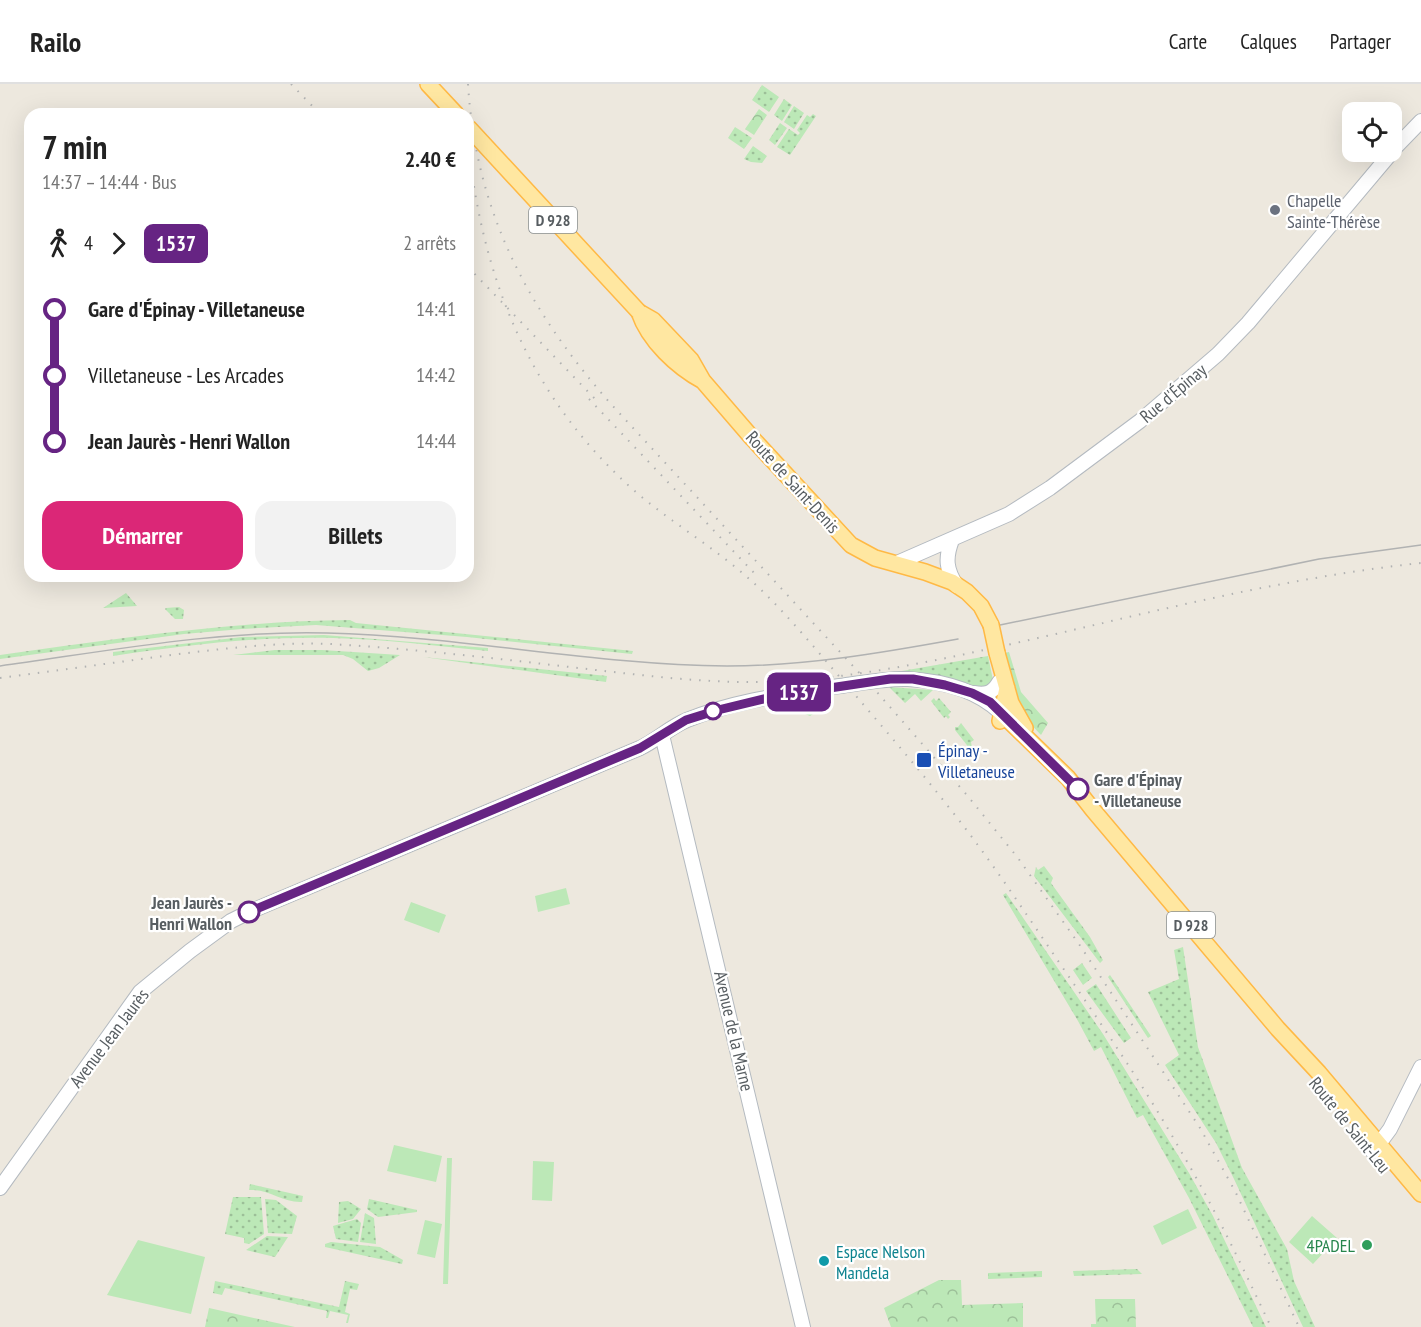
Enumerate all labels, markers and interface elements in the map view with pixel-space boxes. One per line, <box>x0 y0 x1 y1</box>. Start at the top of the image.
text: Railo <box>30 23 81 60</box>
text: Carte <box>1169 28 1207 55</box>
text: Calques <box>1240 28 1297 55</box>
text: Partager <box>1330 28 1391 55</box>
map controls <box>1342 102 1402 162</box>
button: locate <box>1342 102 1402 162</box>
text: 7 min <box>42 125 107 168</box>
text: 2.40 € <box>405 145 456 173</box>
text: 14:37 – 14:44 · Bus <box>42 169 177 195</box>
place label: Chapelle Sainte-Thérèse <box>1287 189 1380 233</box>
marker: Chapelle Sainte-Thérèse <box>1268 203 1282 217</box>
road number: D 928 <box>529 207 577 233</box>
icon: walk <box>42 227 75 260</box>
icon: forward <box>102 227 135 260</box>
text: 4 <box>84 230 93 256</box>
text: 1537 <box>156 230 196 257</box>
text: 2 arrêts <box>403 230 456 256</box>
text: Gare d'Épinay - Villetaneuse <box>88 295 305 323</box>
text: 14:41 <box>416 296 456 322</box>
street label: Rue d'Épinay <box>1135 358 1211 428</box>
text: Villetaneuse - Les Arcades <box>88 361 284 389</box>
text: 14:42 <box>416 362 456 388</box>
street label: Route de Saint-Denis <box>741 426 845 538</box>
text: Jean Jaurès - Henri Wallon <box>88 427 290 455</box>
text: 14:44 <box>416 428 456 454</box>
button: Démarrer <box>42 501 243 570</box>
button: Billets <box>255 501 456 570</box>
line badge: 1537 <box>757 672 841 712</box>
text: 1537 <box>779 679 819 706</box>
unlabelled marker <box>704 702 722 720</box>
place label: Épinay - Villetaneuse <box>937 739 1015 783</box>
marker: Épinay - Villetaneuse <box>915 751 933 769</box>
place label: Gare d'Épinay - Villetaneuse <box>1094 768 1182 812</box>
marker: Gare d'Épinay - Villetaneuse <box>1067 778 1089 800</box>
place label: Jean Jaurès - Henri Wallon <box>150 891 232 935</box>
marker: Jean Jaurès - Henri Wallon <box>238 901 260 923</box>
road number: D 928 <box>1167 912 1215 938</box>
street label: Avenue de la Marne <box>709 969 759 1093</box>
street label: Avenue Jean Jaurès <box>64 984 154 1092</box>
street label: Route de Saint-Leu <box>1304 1072 1396 1178</box>
place label: 4PADEL <box>1307 1234 1356 1257</box>
marker: 4PADEL <box>1360 1238 1374 1252</box>
place label: Espace Nelson Mandela <box>836 1240 925 1284</box>
marker: Espace Nelson Mandela <box>817 1254 831 1268</box>

